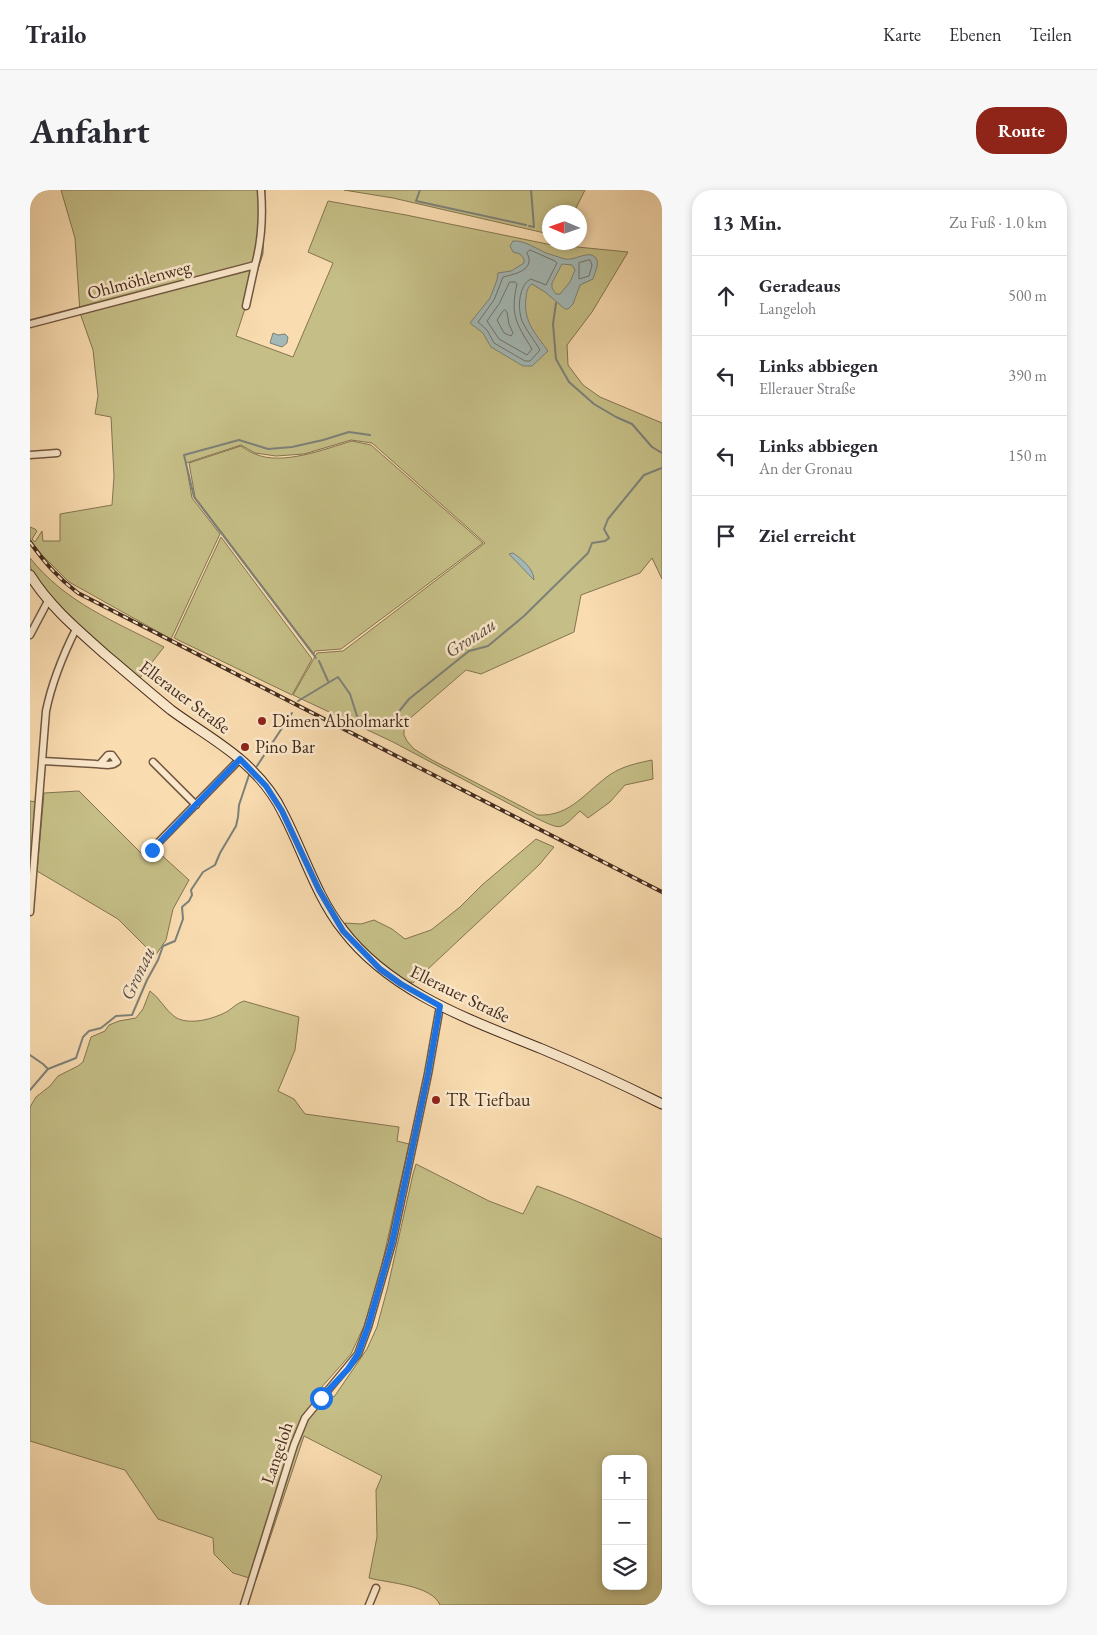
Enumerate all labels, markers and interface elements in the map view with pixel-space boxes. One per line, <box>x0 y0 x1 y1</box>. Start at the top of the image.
text: Trailo <box>25 19 86 50</box>
text: Karte <box>883 23 921 46</box>
text: Ebenen <box>949 23 1002 46</box>
text: Teilen <box>1030 23 1072 46</box>
button: Route <box>976 107 1067 154</box>
text: Anfahrt <box>30 108 150 153</box>
north arrow <box>542 205 587 250</box>
text: 13 Min. <box>712 209 782 236</box>
text: Zu Fuß · 1.0 km <box>949 212 1047 233</box>
street label: Ohlmöhlenweg <box>85 255 193 304</box>
text: Geradeaus <box>759 273 841 298</box>
icon: ahead <box>712 282 740 310</box>
text: 500 m <box>1008 285 1047 306</box>
text: Langeloh <box>759 298 816 319</box>
text: Links abbiegen <box>759 353 878 378</box>
icon: left <box>712 362 740 390</box>
text: 390 m <box>1008 365 1047 386</box>
text: Ellerauer Straße <box>759 378 855 399</box>
text: Links abbiegen <box>759 433 878 458</box>
icon: left <box>712 442 740 470</box>
text: 150 m <box>1008 445 1047 466</box>
text: An der Gronau <box>759 458 853 479</box>
icon: arrive <box>712 522 740 550</box>
text: Ziel erreicht <box>759 523 856 548</box>
water label: Gronau <box>440 612 501 663</box>
street label: Ellerauer Straße <box>135 655 236 738</box>
place label: Dimen Abholmarkt <box>272 709 409 732</box>
marker: Dimen Abholmarkt <box>256 715 268 727</box>
place label: Pino Bar <box>255 735 315 758</box>
marker: Pino Bar <box>239 741 251 753</box>
route end <box>141 839 164 862</box>
water label: Gronau <box>114 942 161 1004</box>
street label: Ellerauer Straße <box>406 959 514 1028</box>
place label: TR Tiefbau <box>446 1088 531 1111</box>
marker: TR Tiefbau <box>430 1094 442 1106</box>
route start <box>310 1387 333 1410</box>
street label: Langeloh <box>255 1419 298 1487</box>
map controls <box>602 1455 647 1590</box>
button: + <box>602 1455 647 1500</box>
button: − <box>602 1500 647 1545</box>
button: layers <box>602 1545 647 1590</box>

